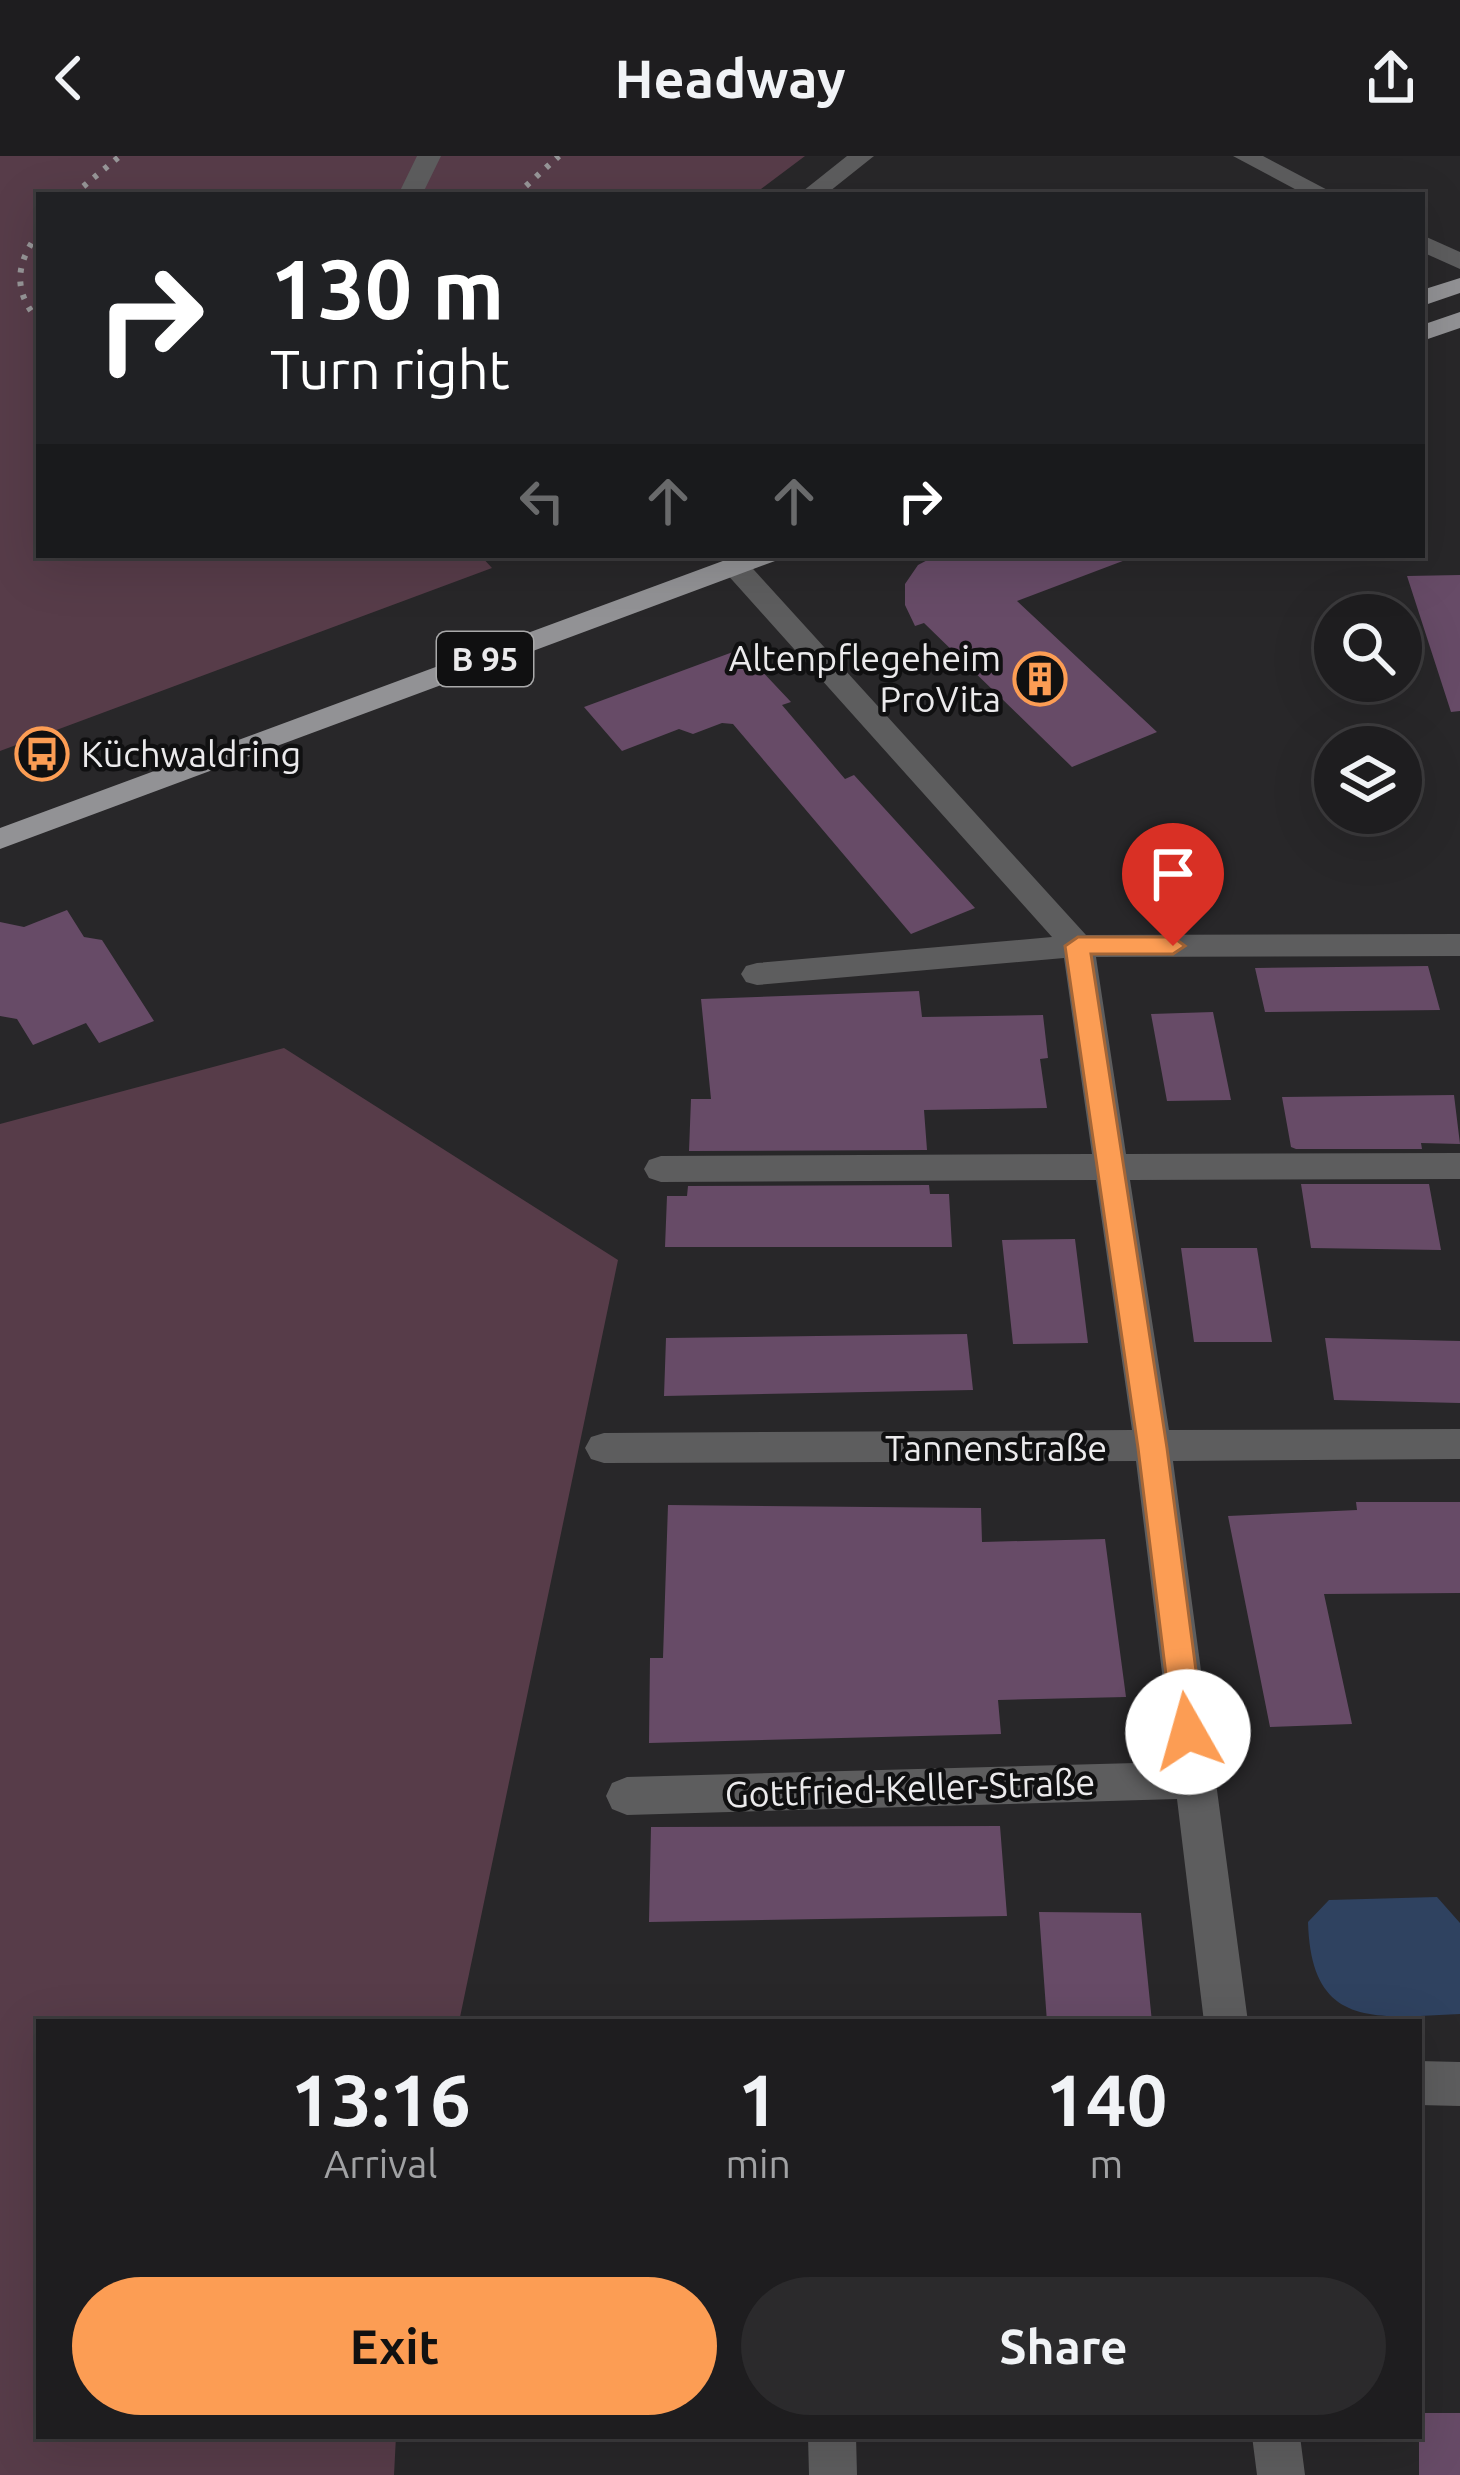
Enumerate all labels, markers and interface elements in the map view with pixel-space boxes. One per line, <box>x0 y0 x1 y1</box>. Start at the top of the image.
icon: back <box>36 45 102 111</box>
icon: share <box>1358 45 1424 111</box>
text: Headway <box>614 48 846 108</box>
icon: right <box>72 240 228 396</box>
text: 130 m <box>270 241 504 335</box>
text: Turn right <box>270 339 510 399</box>
icon: left <box>509 468 575 534</box>
icon: ahead <box>635 468 701 534</box>
icon: ahead <box>761 468 827 534</box>
icon: right <box>887 468 953 534</box>
map controls <box>1314 594 1422 834</box>
button: search <box>1314 594 1422 702</box>
road number: B 95 <box>437 632 533 686</box>
place label: Altenpflegeheim ProVita <box>729 637 1001 719</box>
building icon: Altenpflegeheim ProVita <box>1012 651 1068 707</box>
bus stop icon: Küchwaldring <box>14 726 70 782</box>
button: layers <box>1314 726 1422 834</box>
place label: Küchwaldring <box>81 733 301 774</box>
pin <box>1122 823 1224 946</box>
icon: arrive <box>1140 841 1206 907</box>
street label: Tannenstraße <box>885 1427 1107 1468</box>
position arrow <box>1125 1669 1251 1795</box>
street label: Gottfried-Keller-Straße <box>724 1761 1096 1814</box>
text: 13:16 <box>291 2059 471 2140</box>
text: 1 <box>738 2059 778 2140</box>
text: 140 <box>1045 2059 1167 2140</box>
text: Arrival <box>324 2142 438 2185</box>
text: min <box>725 2142 791 2185</box>
text: m <box>1090 2142 1123 2185</box>
button: Exit <box>72 2277 717 2415</box>
button: Share <box>741 2277 1386 2415</box>

